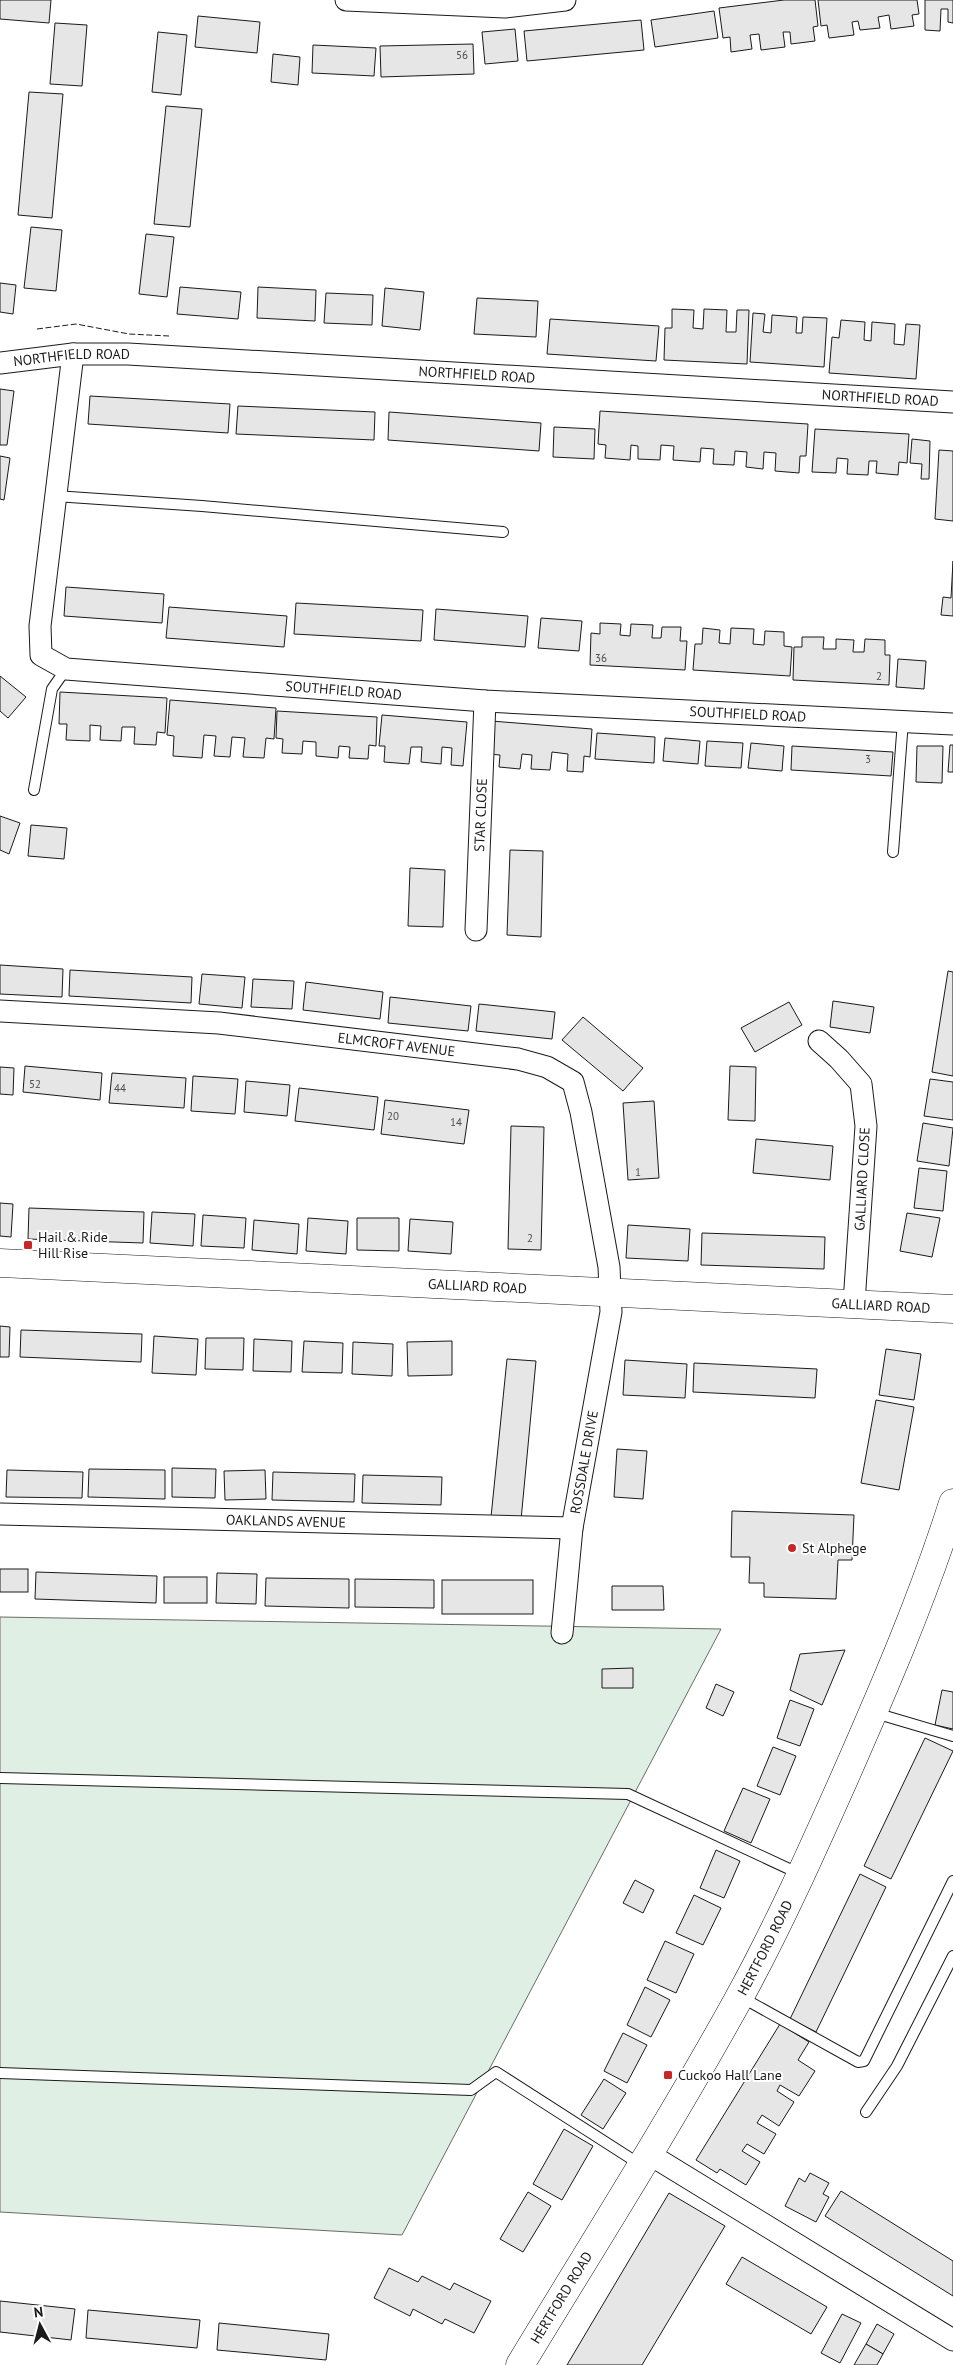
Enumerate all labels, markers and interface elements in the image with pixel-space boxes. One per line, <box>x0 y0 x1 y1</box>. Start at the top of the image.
house number: 56 <box>456 48 468 62</box>
street label: NORTHFIELD ROAD <box>12 345 130 370</box>
street label: NORTHFIELD ROAD <box>418 362 536 387</box>
street label: NORTHFIELD ROAD <box>821 385 939 410</box>
house number: 36 <box>595 651 607 665</box>
house number: 2 <box>876 669 882 683</box>
street label: SOUTHFIELD ROAD <box>285 677 402 704</box>
street label: SOUTHFIELD ROAD <box>689 702 807 726</box>
house number: 3 <box>865 752 871 766</box>
street label: STAR CLOSE <box>470 778 491 852</box>
street label: ELMCROFT AVENUE <box>337 1028 456 1060</box>
house number: 52 <box>29 1077 41 1091</box>
house number: 44 <box>114 1081 126 1095</box>
house number: 20 <box>387 1109 399 1123</box>
house number: 14 <box>450 1115 462 1129</box>
street label: GALLIARD CLOSE <box>850 1127 874 1231</box>
house number: 1 <box>635 1165 641 1179</box>
place label: Hail & Ride Hill Rise <box>38 1228 108 1262</box>
house number: 2 <box>527 1231 533 1245</box>
marker: Hail & Ride Hill Rise <box>22 1239 34 1251</box>
street label: GALLIARD ROAD <box>428 1275 527 1297</box>
street label: GALLIARD ROAD <box>831 1294 931 1317</box>
street label: ROSSDALE DRIVE <box>566 1409 602 1515</box>
street label: OAKLANDS AVENUE <box>226 1511 346 1531</box>
place label: St Alphege <box>802 1539 867 1557</box>
marker: St Alphege <box>786 1542 798 1554</box>
street label: HERTFORD ROAD <box>733 1897 796 1999</box>
place label: Cuckoo Hall Lane <box>678 2066 782 2084</box>
marker: Cuckoo Hall Lane <box>662 2069 674 2081</box>
street label: HERTFORD ROAD <box>526 2248 596 2347</box>
north arrow <box>15 2300 65 2350</box>
text: N <box>33 2303 44 2322</box>

